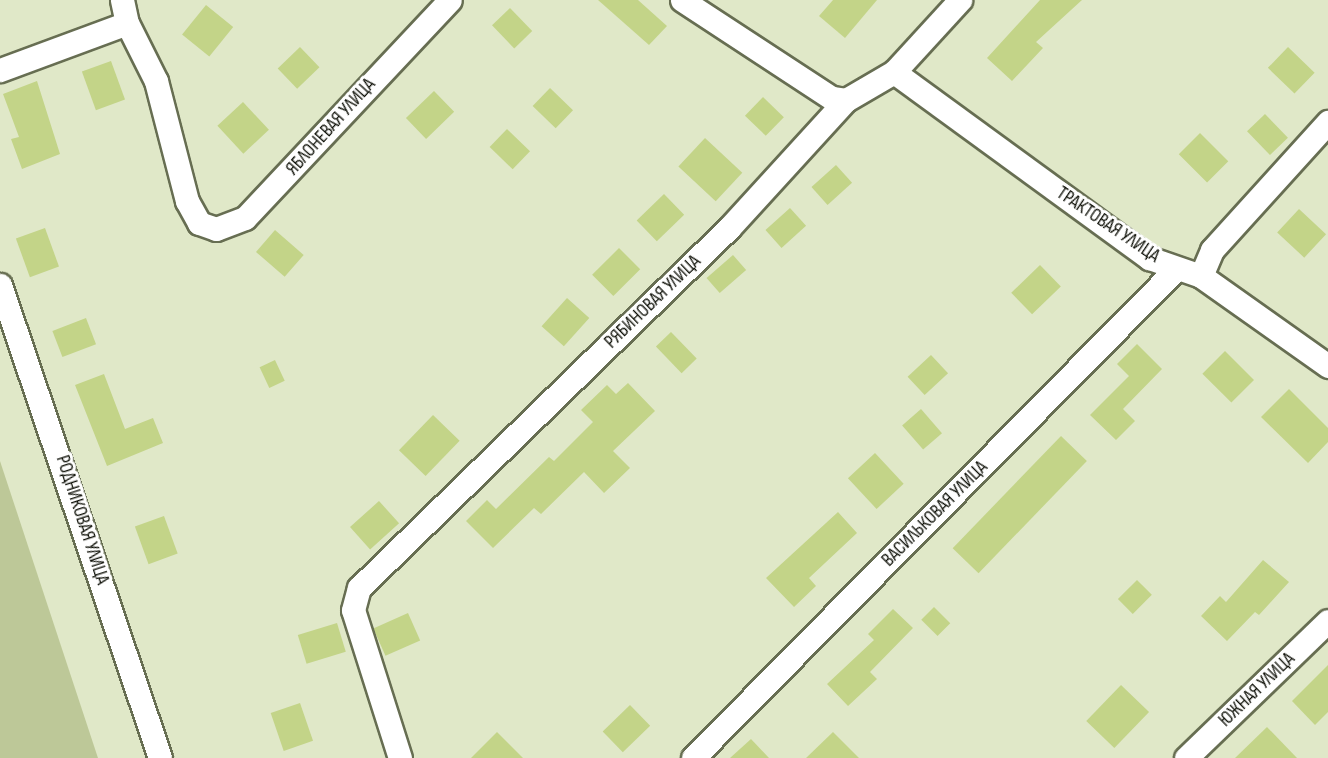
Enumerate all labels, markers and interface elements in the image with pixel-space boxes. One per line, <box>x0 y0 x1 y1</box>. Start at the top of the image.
street label: ЯБЛОНЕВАЯ УЛИЦА <box>281 74 381 180</box>
street label: ТРАКТОВАЯ УЛИЦА <box>1052 182 1164 268</box>
street label: РЯБИНОВАЯ УЛИЦА <box>600 250 706 354</box>
street label: РОДНИКОВАЯ УЛИЦА <box>50 453 114 587</box>
street label: ВАСИЛЬКОВАЯ УЛИЦА <box>877 456 993 572</box>
street label: ЮЖНАЯ УЛИЦА <box>1214 648 1300 732</box>

